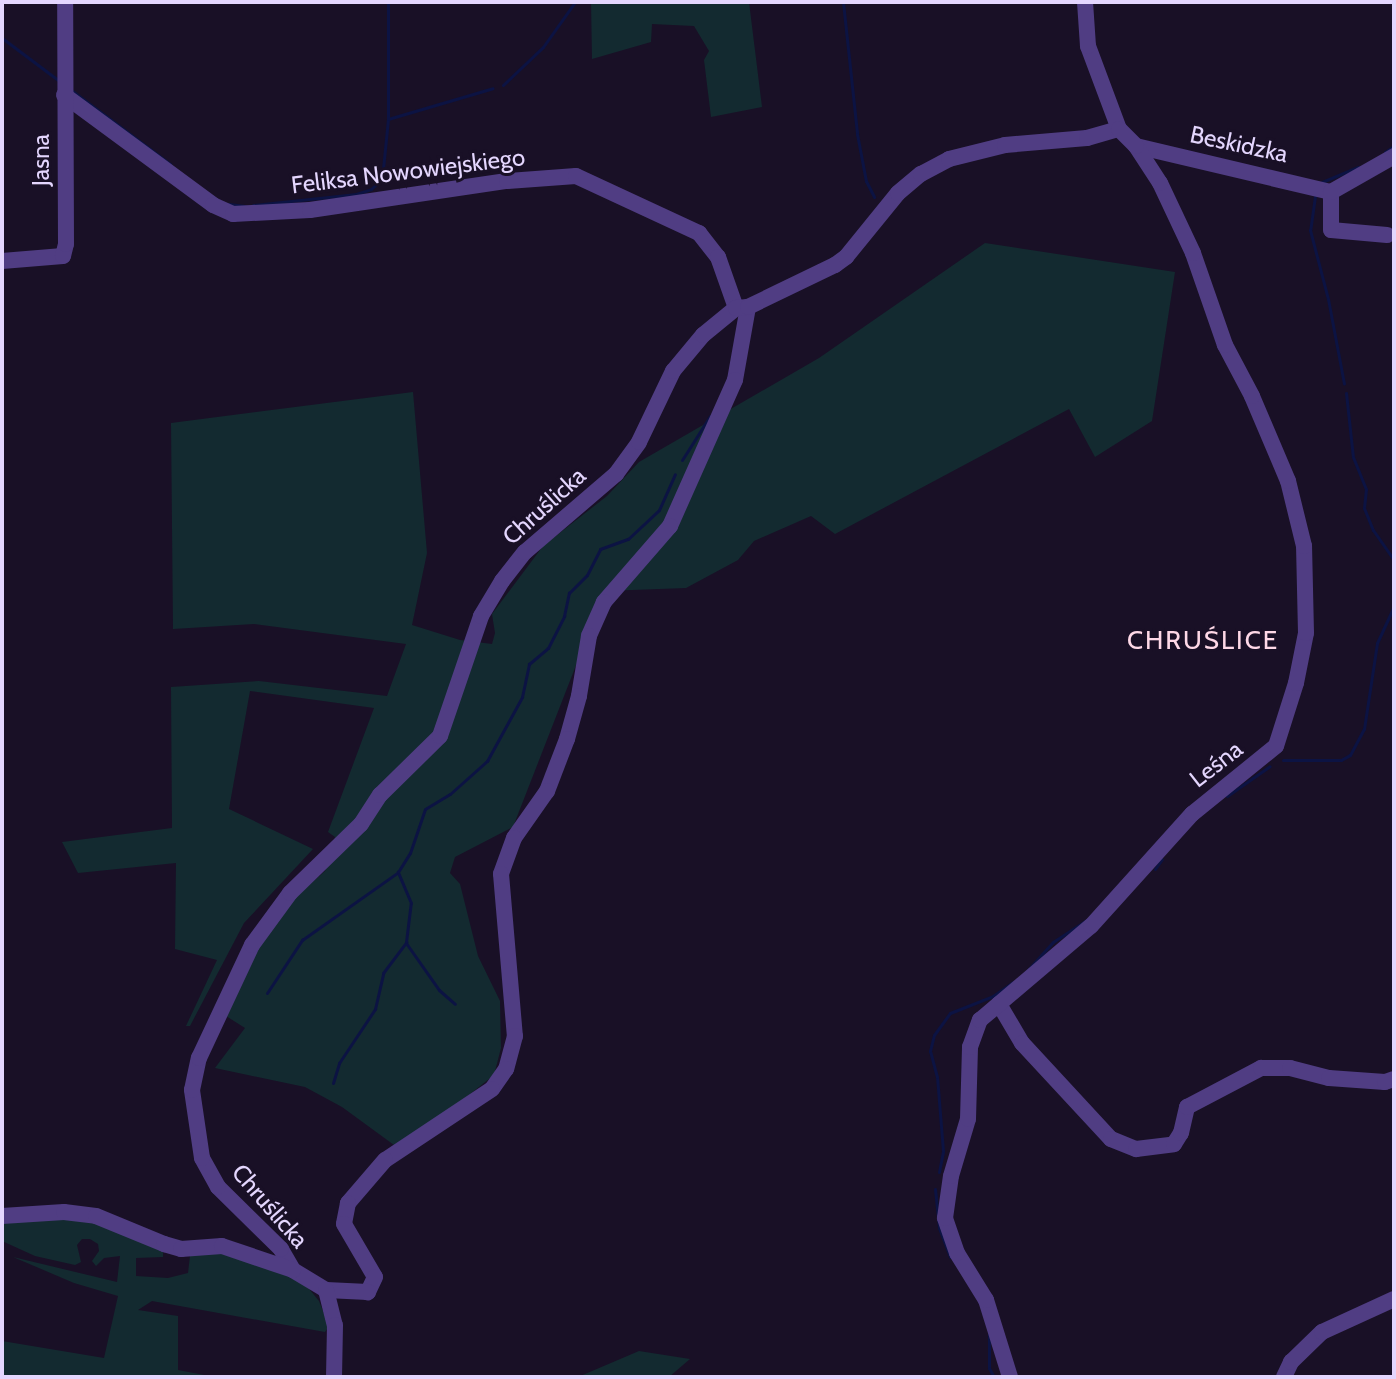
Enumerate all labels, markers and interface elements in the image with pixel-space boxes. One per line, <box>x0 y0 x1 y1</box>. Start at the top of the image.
street label: Beskidzka <box>1188 120 1290 168</box>
street label: Jasna <box>27 134 55 186</box>
street label: Feliksa Nowowiejskiego <box>290 142 526 200</box>
street label: Chruślicka <box>497 461 591 551</box>
district label: CHRUŚLICE <box>1127 625 1279 657</box>
street label: Leśna <box>1184 735 1248 793</box>
street label: Chruślicka <box>226 1158 314 1254</box>

